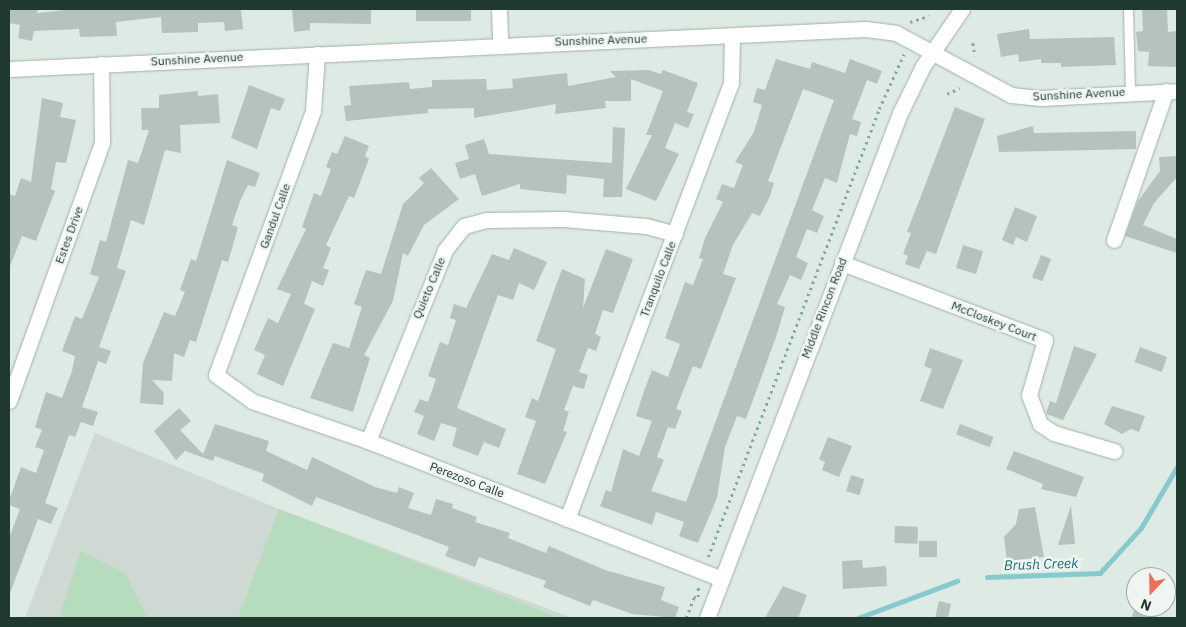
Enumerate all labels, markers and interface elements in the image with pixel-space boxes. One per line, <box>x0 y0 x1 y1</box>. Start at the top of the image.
street label: Sunshine Avenue <box>554 31 648 49</box>
street label: Sunshine Avenue <box>150 49 244 69</box>
street label: Sunshine Avenue <box>1032 84 1126 104</box>
street label: Gandul Calle <box>257 181 293 251</box>
street label: Estes Drive <box>52 204 86 266</box>
street label: Tranquilo Calle <box>637 239 679 319</box>
street label: Quieto Calle <box>410 255 448 321</box>
street label: Middle Rincon Road <box>798 256 850 360</box>
street label: McCloskey Court <box>949 298 1039 344</box>
street label: Perezoso Calle <box>428 459 506 501</box>
water label: Brush Creek <box>1003 554 1079 574</box>
north arrow <box>1126 567 1176 617</box>
text: N <box>1138 595 1154 615</box>

